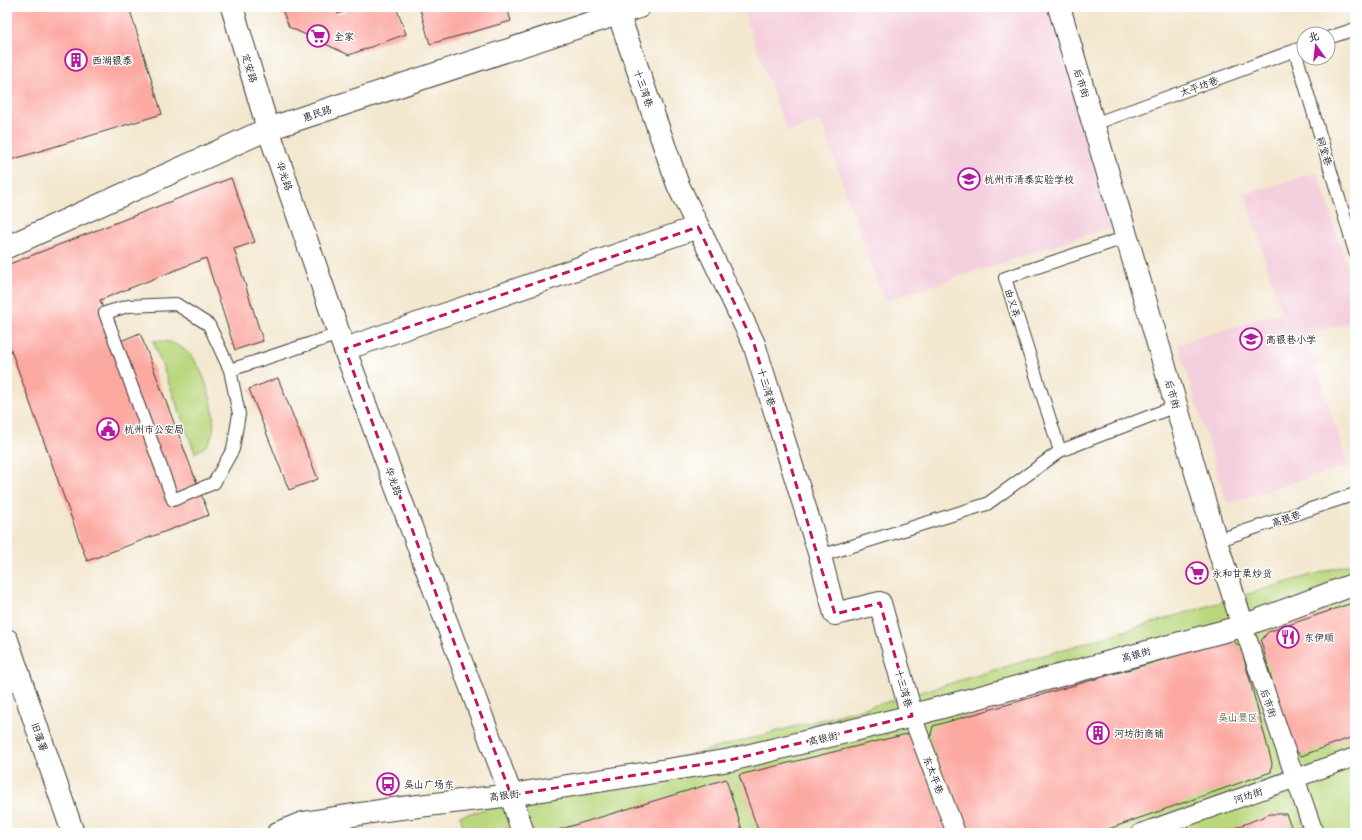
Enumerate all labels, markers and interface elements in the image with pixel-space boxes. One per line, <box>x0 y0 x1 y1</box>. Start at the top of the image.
supermarket icon: 全家 <box>305 23 331 49</box>
north arrow <box>1296 26 1336 66</box>
text: 北 <box>1306 26 1321 45</box>
place label: 全家 <box>334 28 354 43</box>
building icon: 西湖银泰 <box>63 47 89 73</box>
street label: 定安路 <box>239 51 262 84</box>
place label: 西湖银泰 <box>92 52 133 67</box>
street label: 十三湾巷 <box>631 66 658 110</box>
street label: 后市街 <box>1071 66 1094 99</box>
street label: 太平坊巷 <box>1177 71 1221 99</box>
street label: 惠民路 <box>300 101 333 124</box>
street label: 祠堂巷 <box>1314 134 1337 168</box>
street label: 华光路 <box>273 159 297 192</box>
school or university icon: 杭州市清泰实验学校 <box>956 166 982 192</box>
place label: 杭州市清泰实验学校 <box>984 171 1074 186</box>
street label: 由义弄 <box>1002 286 1025 319</box>
school or university icon: 高银巷小学 <box>1238 326 1264 352</box>
place label: 高银巷小学 <box>1266 331 1316 346</box>
street label: 十三湾巷 <box>754 366 781 409</box>
street label: 后市街 <box>1162 377 1185 410</box>
public building icon: 杭州市公安局 <box>95 416 121 442</box>
place label: 杭州市公安局 <box>124 421 184 436</box>
street label: 华光路 <box>382 464 407 497</box>
street label: 高银巷 <box>1269 505 1303 530</box>
supermarket icon: 永和甘栗炒货 <box>1184 560 1210 586</box>
place label: 永和甘栗炒货 <box>1212 565 1272 580</box>
restaurant icon: 东伊顺 <box>1275 624 1301 650</box>
place label: 东伊顺 <box>1304 629 1334 644</box>
street label: 高银街 <box>1119 642 1152 665</box>
street label: 十三湾巷 <box>892 667 917 710</box>
street label: 后市街 <box>1257 686 1281 719</box>
park label: 吴山景区 <box>1218 709 1258 724</box>
street label: 旧藩署 <box>28 720 52 753</box>
building icon: 河坊街商铺 <box>1085 720 1111 746</box>
place label: 河坊街商铺 <box>1114 725 1164 740</box>
street label: 高银街 <box>807 727 839 748</box>
street label: 东太平巷 <box>920 753 949 797</box>
bus stop icon: 吴山广场东 <box>375 771 401 797</box>
place label: 吴山广场东 <box>404 776 454 791</box>
street label: 河坊街 <box>1231 783 1264 807</box>
street label: 高银街 <box>488 785 520 804</box>

